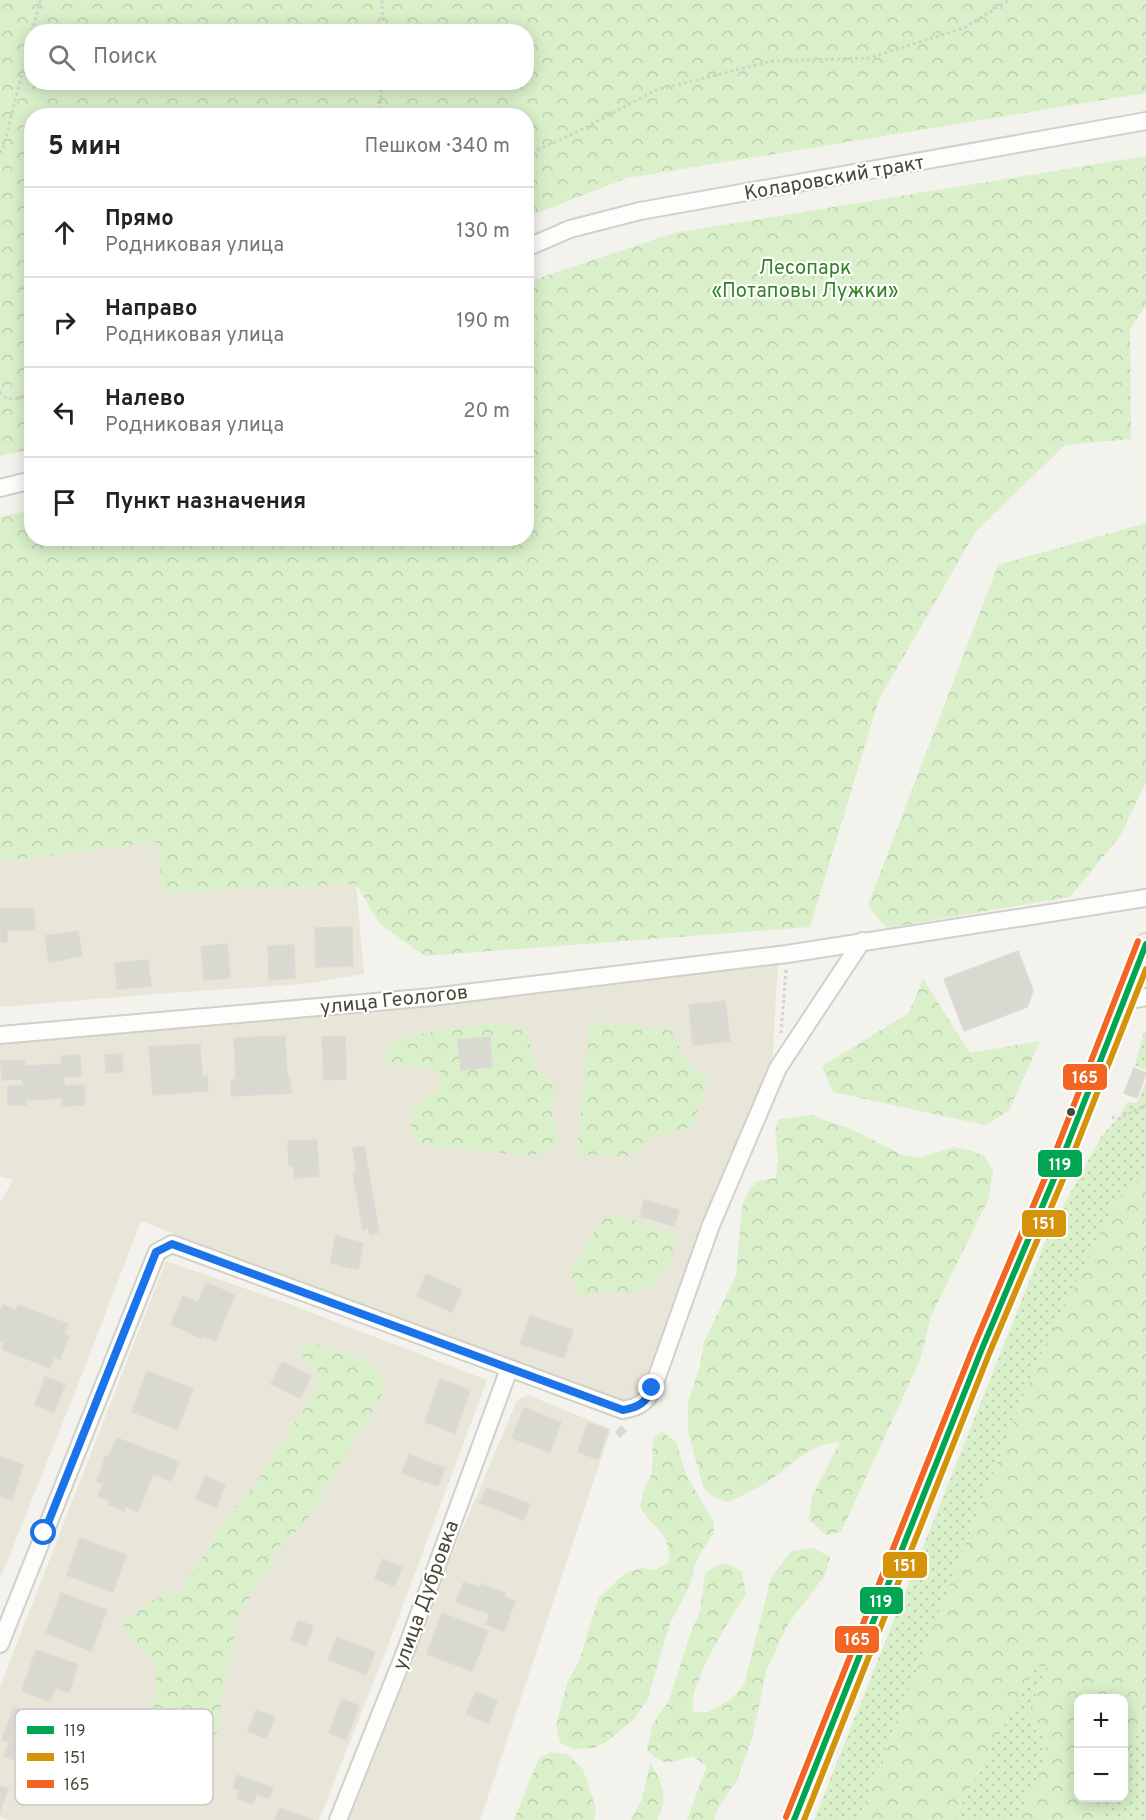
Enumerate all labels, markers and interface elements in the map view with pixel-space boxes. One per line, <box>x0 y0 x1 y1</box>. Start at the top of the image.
search box <box>24 24 534 90</box>
icon: search <box>45 41 78 74</box>
text: Поиск <box>93 44 157 71</box>
text: 5 мин <box>48 131 121 164</box>
text: Пешком · 340 m <box>365 134 510 160</box>
street label: Коларовский тракт <box>742 150 926 208</box>
text: Прямо <box>105 206 174 233</box>
icon: ahead <box>48 216 81 249</box>
text: 130 m <box>456 219 510 245</box>
text: Родниковая улица <box>105 233 284 259</box>
park label: Лесопарк «Потаповы Лужки» <box>712 256 898 305</box>
text: Направо <box>105 296 197 323</box>
icon: right <box>48 306 81 339</box>
text: 190 m <box>456 309 510 335</box>
text: Родниковая улица <box>105 323 284 349</box>
text: Налево <box>105 386 185 413</box>
icon: left <box>48 396 81 429</box>
text: 20 m <box>463 399 510 425</box>
text: Родниковая улица <box>105 413 284 439</box>
icon: arrive <box>48 486 81 519</box>
text: Пункт назначения <box>105 489 306 516</box>
street label: улица Геологов <box>319 980 469 1022</box>
line badge: 165 <box>1062 1063 1108 1091</box>
text: 165 <box>1072 1069 1098 1089</box>
unlabelled marker <box>1065 1106 1077 1118</box>
line badge: 119 <box>1037 1149 1083 1178</box>
text: 119 <box>1049 1156 1071 1176</box>
line badge: 151 <box>1021 1209 1067 1238</box>
text: 151 <box>1033 1215 1055 1235</box>
route end <box>638 1374 664 1400</box>
street label: улица Дубровка <box>388 1517 466 1674</box>
route start <box>30 1519 56 1545</box>
line badge: 151 <box>882 1551 928 1579</box>
text: 151 <box>894 1557 916 1577</box>
line badge: 119 <box>859 1586 904 1615</box>
text: 119 <box>870 1593 892 1613</box>
line badge: 165 <box>834 1625 880 1654</box>
text: 165 <box>844 1631 870 1651</box>
map controls <box>1074 1694 1128 1802</box>
button: + <box>1074 1694 1128 1748</box>
legend <box>15 1709 213 1805</box>
text: 119 <box>64 1722 86 1742</box>
button: − <box>1074 1748 1128 1802</box>
text: 151 <box>64 1749 86 1769</box>
text: 165 <box>64 1776 89 1796</box>

